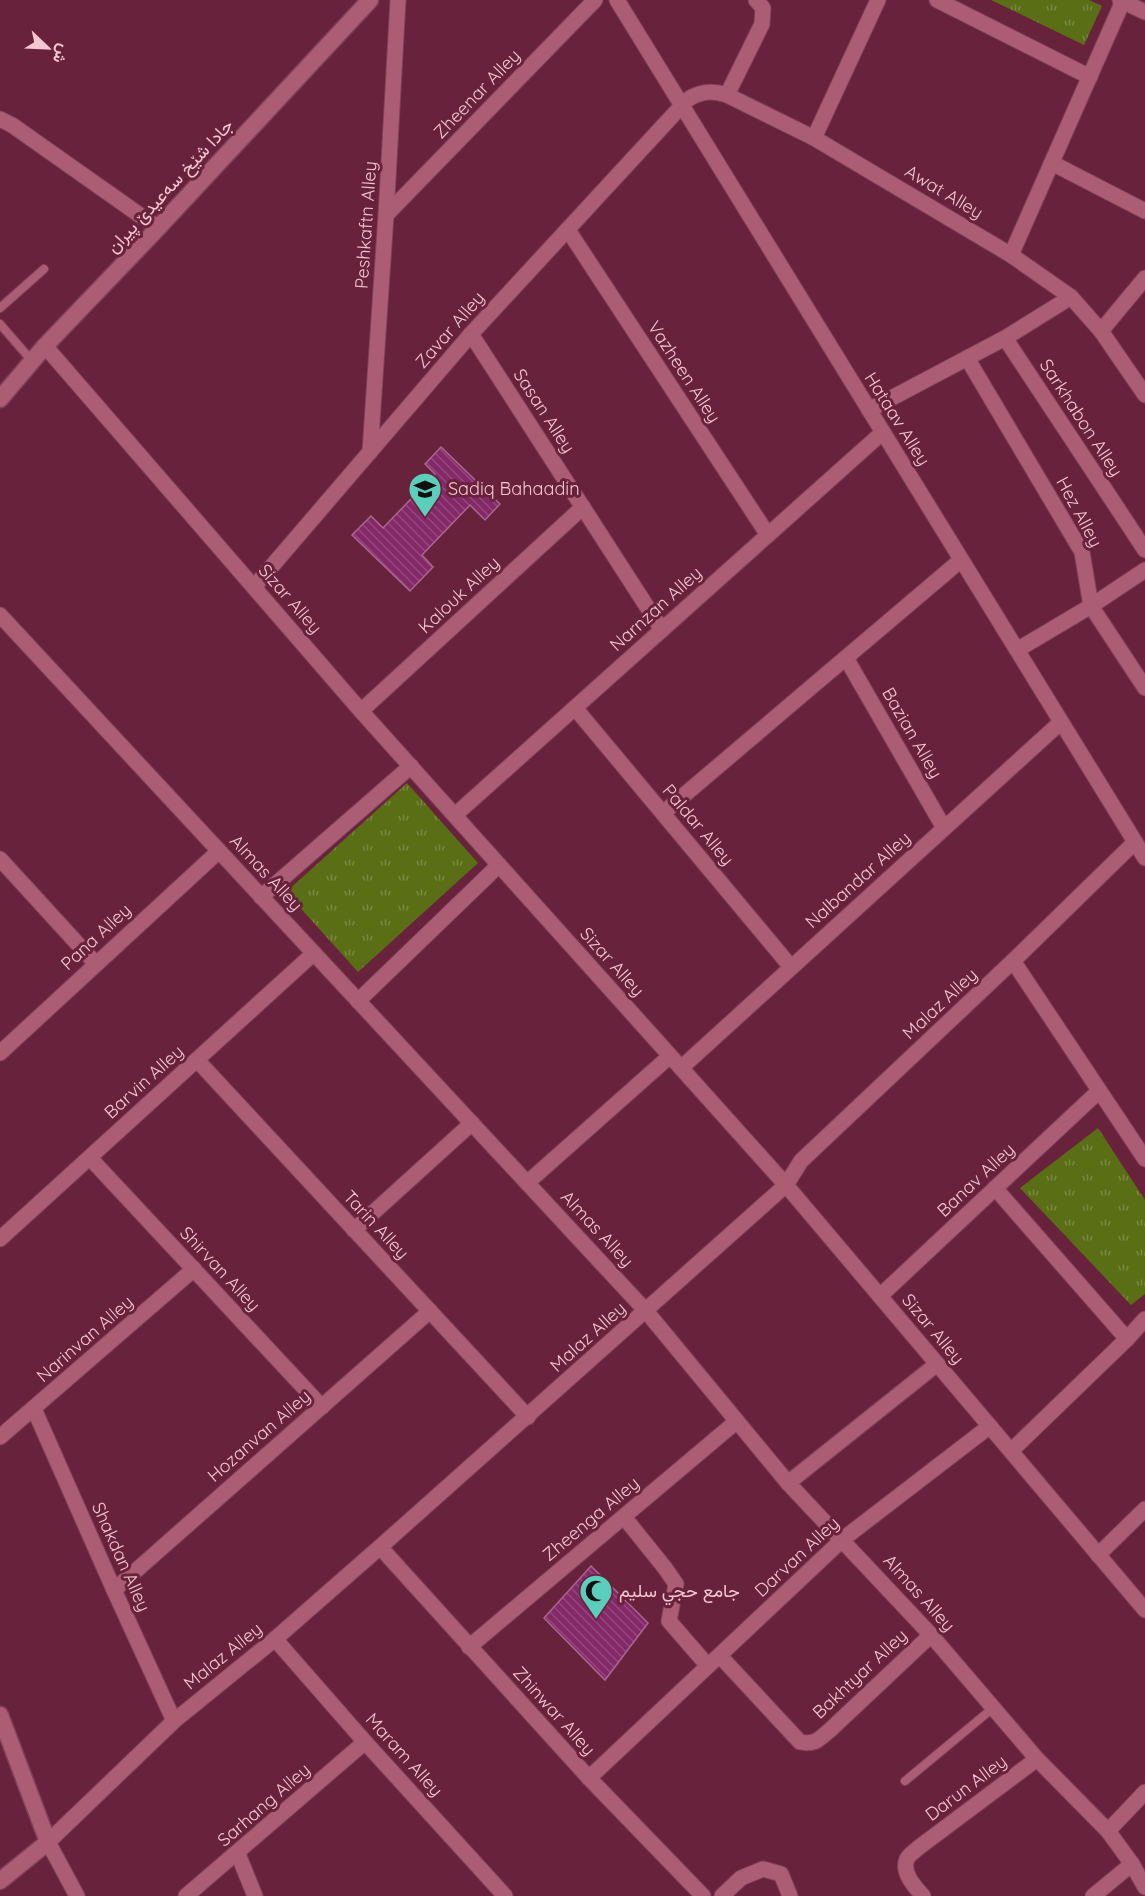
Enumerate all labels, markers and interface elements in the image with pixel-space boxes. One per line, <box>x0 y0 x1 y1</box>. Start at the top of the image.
north arrow <box>18 18 78 78</box>
text: ش <box>49 41 75 67</box>
street label: Zheenar Alley <box>428 44 525 143</box>
street label: جادا شێخ سەعیدێ پیران <box>101 114 239 258</box>
street label: Awat Alley <box>901 159 988 224</box>
street label: Peshkaftn Alley <box>350 160 381 290</box>
street label: Zavar Alley <box>410 286 489 373</box>
street label: Vazheen Alley <box>643 316 726 427</box>
street label: Sarkhabon Alley <box>1035 355 1128 481</box>
street label: Sasan Alley <box>509 364 580 457</box>
street label: Hataav Alley <box>860 368 935 470</box>
school or university icon: Sadiq Bahaadin <box>407 471 443 518</box>
street label: Hez Alley <box>1051 472 1108 551</box>
place label: Sadiq Bahaadin <box>448 477 580 500</box>
street label: Kalouk Alley <box>413 551 504 638</box>
street label: Sizar Alley <box>254 559 327 638</box>
street label: Narnzan Alley <box>605 561 707 656</box>
street label: Bazian Alley <box>877 683 948 782</box>
street label: Paldar Alley <box>658 779 739 870</box>
street label: Nalbandar Alley <box>800 826 915 933</box>
street label: Almas Alley <box>225 830 308 916</box>
street label: Pana Alley <box>56 898 136 975</box>
street label: Sizar Alley <box>575 922 649 1001</box>
street label: Malaz Alley <box>897 963 982 1044</box>
street label: Barvin Alley <box>99 1040 188 1123</box>
street label: Banav Alley <box>932 1138 1019 1222</box>
street label: Tarin Alley <box>339 1185 414 1264</box>
street label: Almas Alley <box>556 1186 639 1272</box>
street label: Shirvan Alley <box>175 1221 266 1316</box>
street label: Sizar Alley <box>897 1289 970 1369</box>
street label: Narinvan Alley <box>32 1290 138 1387</box>
street label: Malaz Alley <box>545 1296 630 1377</box>
street label: Hozanvan Alley <box>202 1385 315 1487</box>
street label: Zheenga Alley <box>537 1471 644 1566</box>
street label: Shakdan Alley <box>87 1498 156 1615</box>
street label: Darvan Alley <box>750 1512 844 1602</box>
street label: Almas Alley <box>879 1549 960 1636</box>
mosque icon: جامع حجي سليم <box>578 1573 614 1620</box>
place label: جامع حجي سليم <box>619 1579 740 1606</box>
street label: Malaz Alley <box>179 1617 267 1694</box>
street label: Bakhtyar Alley <box>807 1624 912 1723</box>
street label: Zhinwar Alley <box>508 1661 601 1760</box>
street label: Maram Alley <box>361 1708 448 1801</box>
street label: Darun Alley <box>920 1749 1011 1826</box>
street label: Sarhang Alley <box>212 1758 315 1851</box>

